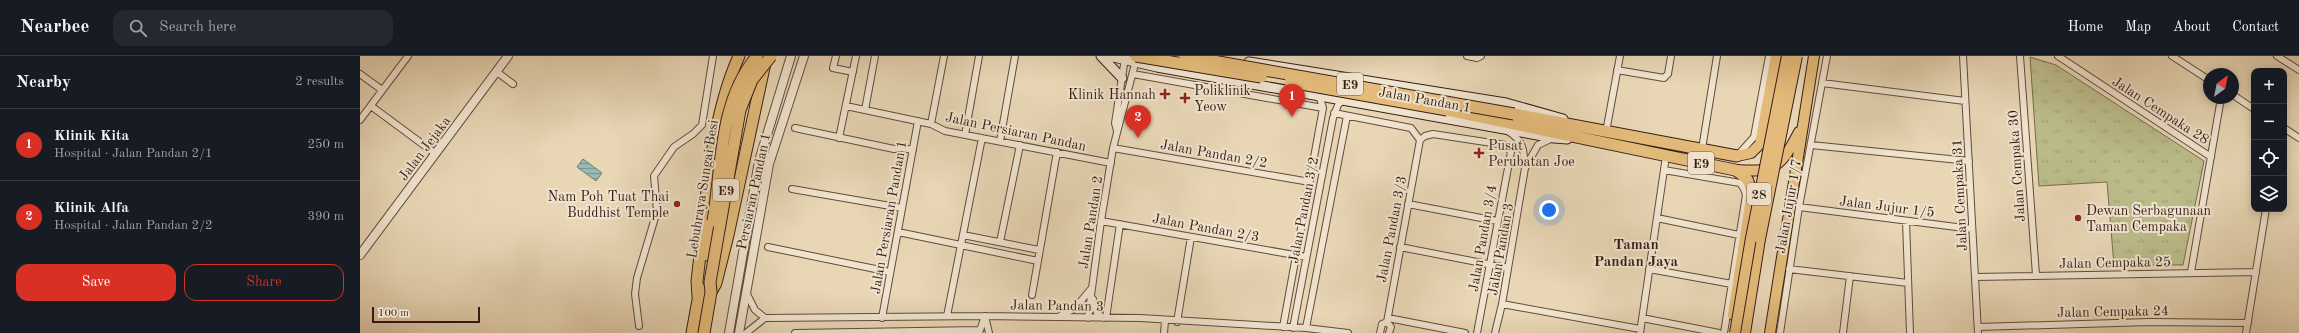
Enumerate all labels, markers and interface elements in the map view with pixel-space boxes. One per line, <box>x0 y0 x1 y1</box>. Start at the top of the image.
search box <box>113 10 393 46</box>
icon: search <box>127 17 149 39</box>
text: Nearbee <box>20 18 89 37</box>
text: Search here <box>159 20 236 35</box>
text: Home <box>2068 20 2103 34</box>
text: Map <box>2125 20 2151 34</box>
text: About <box>2173 20 2210 34</box>
text: Contact <box>2232 20 2279 34</box>
north arrow <box>2203 68 2239 104</box>
map controls <box>2251 68 2287 212</box>
button: + <box>2251 68 2287 104</box>
road number: E9 <box>1337 73 1363 95</box>
text: Nearby <box>16 74 71 91</box>
street label: Jalan Cempaka 28 <box>2110 74 2211 147</box>
text: 2 results <box>295 75 344 88</box>
place label: Poliklinik Yeow <box>1194 84 1251 114</box>
pin: 1 <box>1279 84 1305 117</box>
street label: Jalan Pandan 1 <box>1377 85 1472 115</box>
place label: Klinik Hannah <box>1068 88 1156 102</box>
marker: Klinik Hannah <box>1159 88 1171 100</box>
marker: Poliklinik Yeow <box>1179 92 1191 104</box>
button: − <box>2251 104 2287 140</box>
pin: 2 <box>1125 105 1151 138</box>
street label: Jalan Persiaran Pandan <box>944 110 1088 154</box>
street label: Jalan Cempaka 30 <box>2006 110 2028 222</box>
street label: Jalan Jejaka <box>396 114 453 183</box>
street label: Lebuhraya Sungai Besi <box>685 119 721 259</box>
text: Klinik Kita <box>54 129 129 144</box>
street label: Persiaran Pandan 1 <box>735 132 773 251</box>
text: 1 <box>25 138 33 151</box>
text: 250 m <box>307 138 344 151</box>
street label: Jalan Pandan 2/2 <box>1159 138 1268 170</box>
street label: Jalan Persiaran Pandan 1 <box>869 139 909 295</box>
place label: Pusat Perubatan Joe <box>1488 139 1575 169</box>
street label: Jalan Cempaka 31 <box>1950 139 1970 251</box>
button: locate <box>2251 140 2287 176</box>
text: Hospital · Jalan Pandan 2/1 <box>54 147 213 160</box>
marker: Pusat Perubatan Joe <box>1473 147 1485 159</box>
road number: E9 <box>1688 152 1714 174</box>
street label: Jalan Pandan 3/2 <box>1287 156 1321 265</box>
street label: Jalan Jujur 1/7 <box>1774 158 1804 255</box>
street label: Jalan Pandan 2 <box>1077 175 1105 270</box>
street label: Jalan Pandan 3/3 <box>1375 175 1409 284</box>
button: layers <box>2251 176 2287 212</box>
road number: E9 <box>713 179 739 201</box>
street label: Jalan Pandan 3/4 <box>1464 183 1500 293</box>
road number: 28 <box>1747 183 1771 205</box>
place label: Nam Poh Tuat Thai Buddhist Temple <box>547 190 669 220</box>
street label: Jalan Jujur 1/5 <box>1838 194 1935 220</box>
marker: Nam Poh Tuat Thai Buddhist Temple <box>672 199 682 209</box>
your location <box>1539 200 1559 220</box>
text: Klinik Alfa <box>54 201 129 216</box>
street label: Jalan Pandan 3 <box>1484 201 1516 297</box>
place label: Dewan Serbagunaan Taman Cempaka <box>2086 204 2212 234</box>
text: 2 <box>25 210 33 223</box>
text: 390 m <box>307 210 344 223</box>
street label: Jalan Pandan 2/3 <box>1151 212 1260 244</box>
marker: Dewan Serbagunaan Taman Cempaka <box>2073 213 2083 223</box>
text: Hospital · Jalan Pandan 2/2 <box>54 219 213 232</box>
district label: Taman Pandan Jaya <box>1594 238 1679 270</box>
street label: Jalan Cempaka 25 <box>2059 255 2171 271</box>
button: Save <box>16 264 176 301</box>
button: Share <box>184 264 344 301</box>
street label: Jalan Pandan 3 <box>1010 298 1104 314</box>
street label: Jalan Cempaka 24 <box>2057 304 2169 320</box>
scale bar <box>372 305 480 324</box>
text: 100 m <box>378 308 409 319</box>

